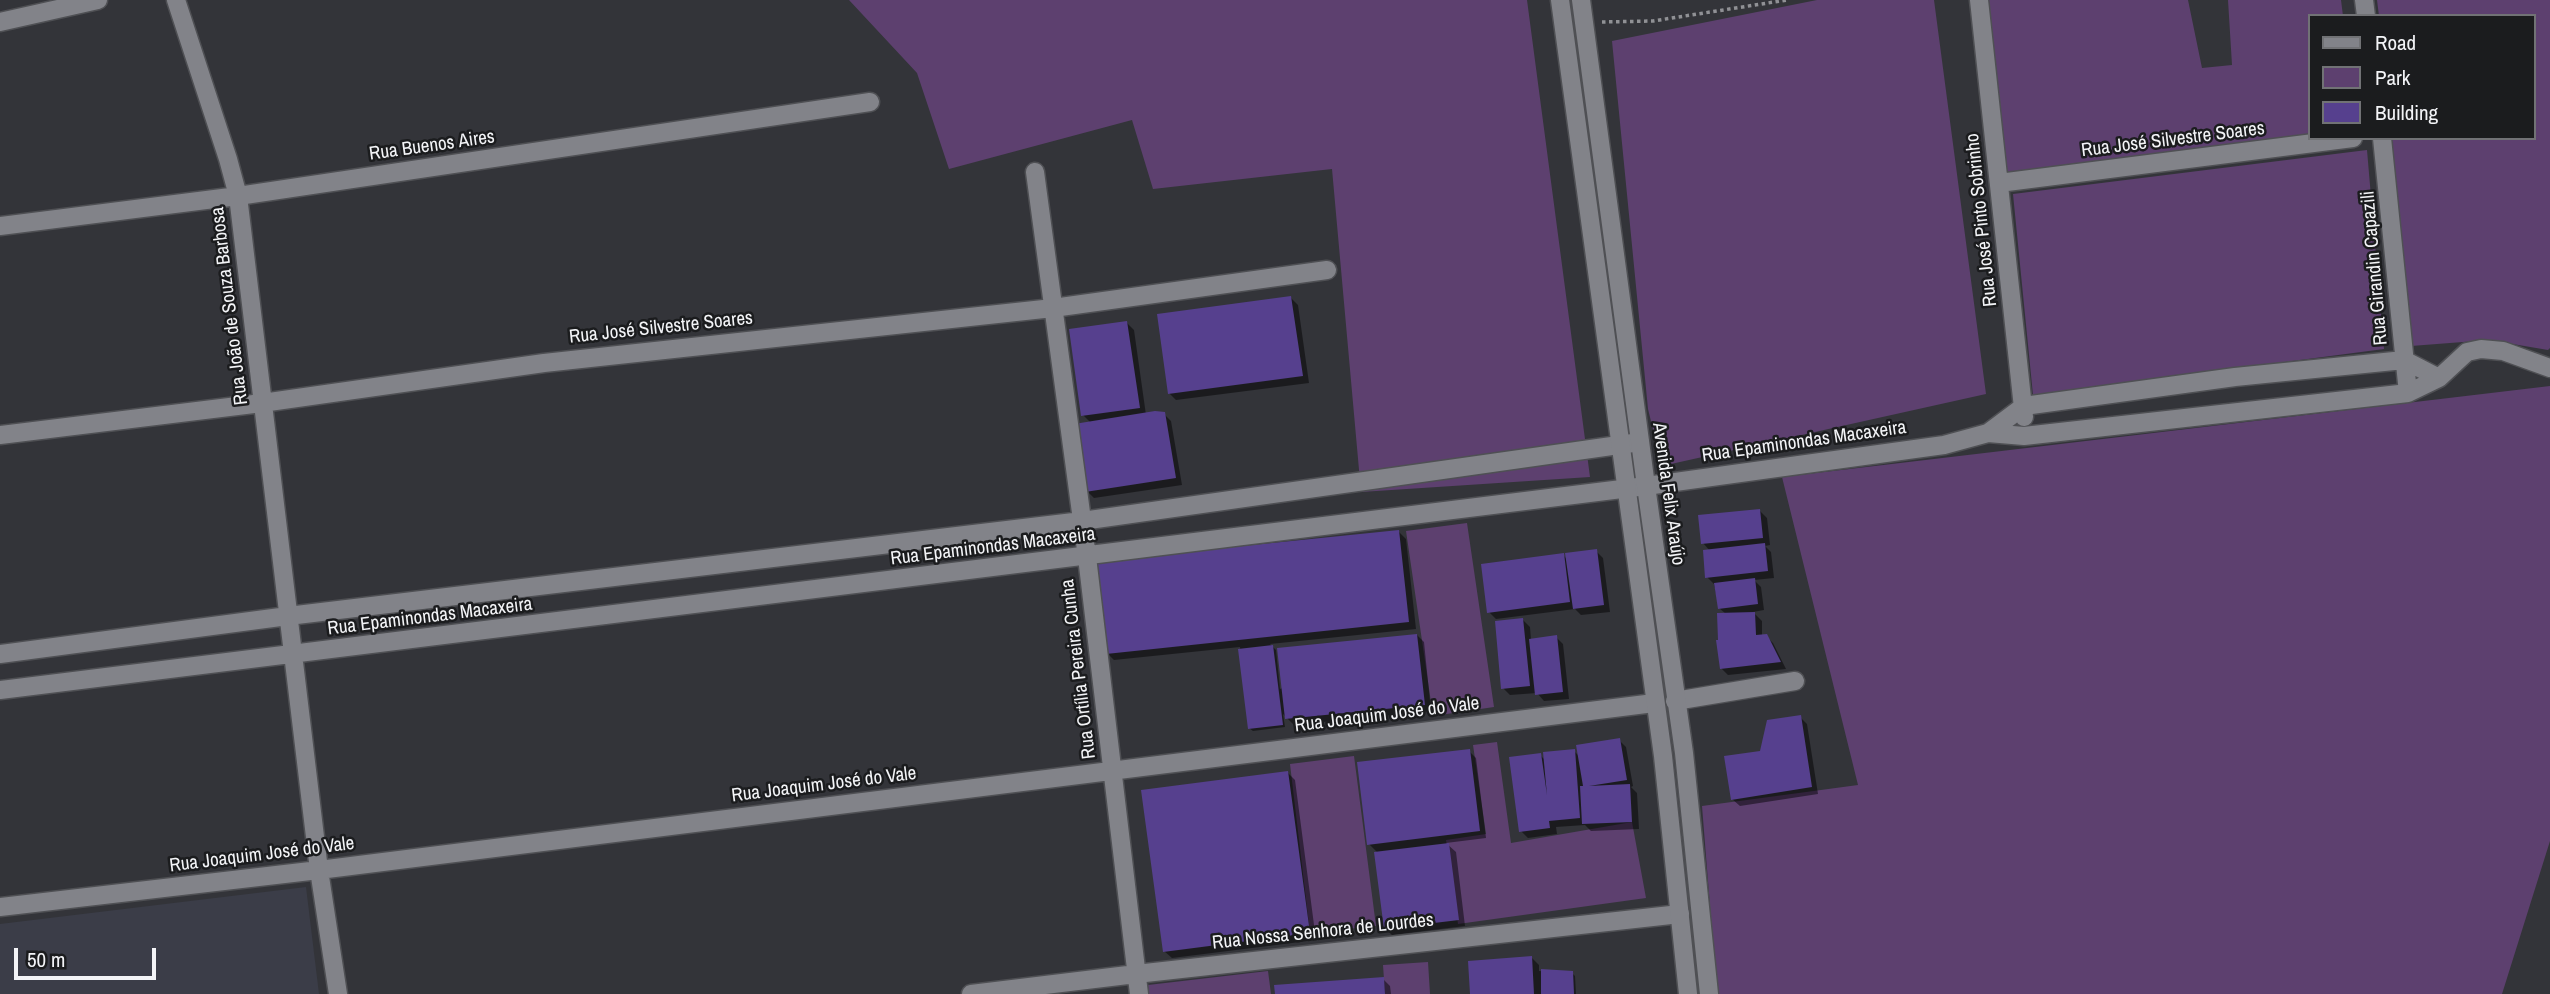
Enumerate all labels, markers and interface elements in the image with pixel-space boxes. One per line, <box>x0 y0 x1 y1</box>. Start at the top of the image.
legend <box>2308 14 2536 140</box>
text: Road <box>2375 28 2416 57</box>
text: Park <box>2375 63 2410 92</box>
text: Building <box>2375 98 2438 127</box>
street label: Rua José Silvestre Soares <box>2080 117 2266 163</box>
street label: Rua Buenos Aires <box>368 126 496 166</box>
street label: Rua José Pinto Sobrinho <box>1962 132 2002 308</box>
street label: Rua Girandin Capazili <box>2357 190 2393 346</box>
street label: Rua João de Souza Barbosa <box>207 206 253 406</box>
street label: Rua José Silvestre Soares <box>568 307 754 349</box>
street label: Rua Epaminondas Macaxeira <box>1700 416 1908 468</box>
street label: Avenida Felix Araújo <box>1647 421 1689 567</box>
street label: Rua Epaminondas Macaxeira <box>889 523 1097 571</box>
street label: Rua Ortília Pereira Cunha <box>1057 578 1101 760</box>
street label: Rua Epaminondas Macaxeira <box>326 593 534 641</box>
street label: Rua Joaquim José do Vale <box>1293 692 1481 738</box>
street label: Rua Joaquim José do Vale <box>730 762 918 808</box>
street label: Rua Joaquim José do Vale <box>168 832 356 878</box>
street label: Rua Nossa Senhora de Lourdes <box>1211 909 1435 955</box>
scale bar <box>18 934 159 978</box>
text: 50 m <box>27 945 65 974</box>

